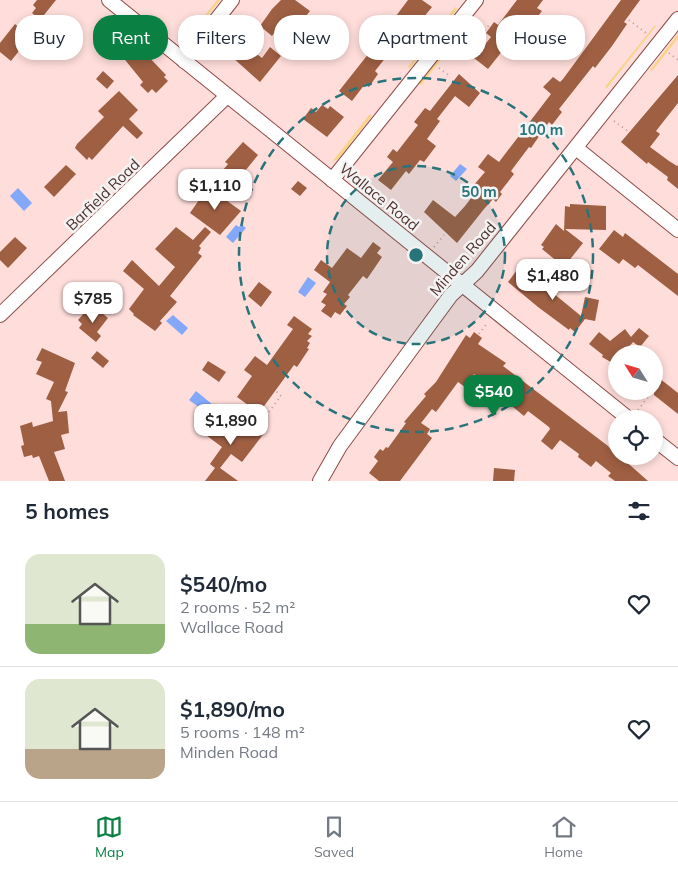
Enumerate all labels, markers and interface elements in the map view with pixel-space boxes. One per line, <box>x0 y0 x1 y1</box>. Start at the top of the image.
chip: Buy <box>15 15 83 60</box>
chip: Rent <box>93 15 168 60</box>
chip: Filters <box>178 15 264 60</box>
chip: New <box>274 15 349 60</box>
chip: Apartment <box>359 15 486 60</box>
chip: House <box>496 15 585 60</box>
text: 100 m <box>519 120 563 139</box>
street label: Barfield Road <box>62 155 143 234</box>
street label: Wallace Road <box>336 159 423 235</box>
pin: $1,110 <box>174 168 256 211</box>
text: $1,110 <box>189 175 241 195</box>
text: 50 m <box>461 182 497 201</box>
street label: Minden Road <box>425 218 500 300</box>
centre of rings <box>407 246 425 264</box>
pin: $1,480 <box>512 258 594 301</box>
text: $1,480 <box>527 265 579 285</box>
pin: $785 <box>63 282 123 324</box>
text: $785 <box>74 288 112 308</box>
north arrow <box>608 345 662 400</box>
map controls <box>608 345 663 465</box>
pin: $540 <box>464 374 524 417</box>
text: $540 <box>475 381 513 401</box>
pin: $1,890 <box>190 404 272 446</box>
text: $1,890 <box>205 410 257 430</box>
button: locate <box>608 410 663 465</box>
icon: filters <box>625 497 653 525</box>
text: 5 homes <box>25 498 109 524</box>
text: $540/mo <box>180 571 267 597</box>
icon: home <box>65 574 125 634</box>
icon: heart <box>625 590 653 618</box>
text: 2 rooms · 52 m² <box>180 597 295 617</box>
text: Wallace Road <box>180 617 284 637</box>
text: $1,890/mo <box>180 696 285 722</box>
icon: home <box>65 699 125 759</box>
icon: heart <box>625 715 653 743</box>
text: 5 rooms · 148 m² <box>180 722 305 742</box>
text: Minden Road <box>180 742 278 762</box>
tab: Map <box>95 813 124 861</box>
tab: Saved <box>314 813 354 861</box>
tab: Home <box>544 813 583 861</box>

